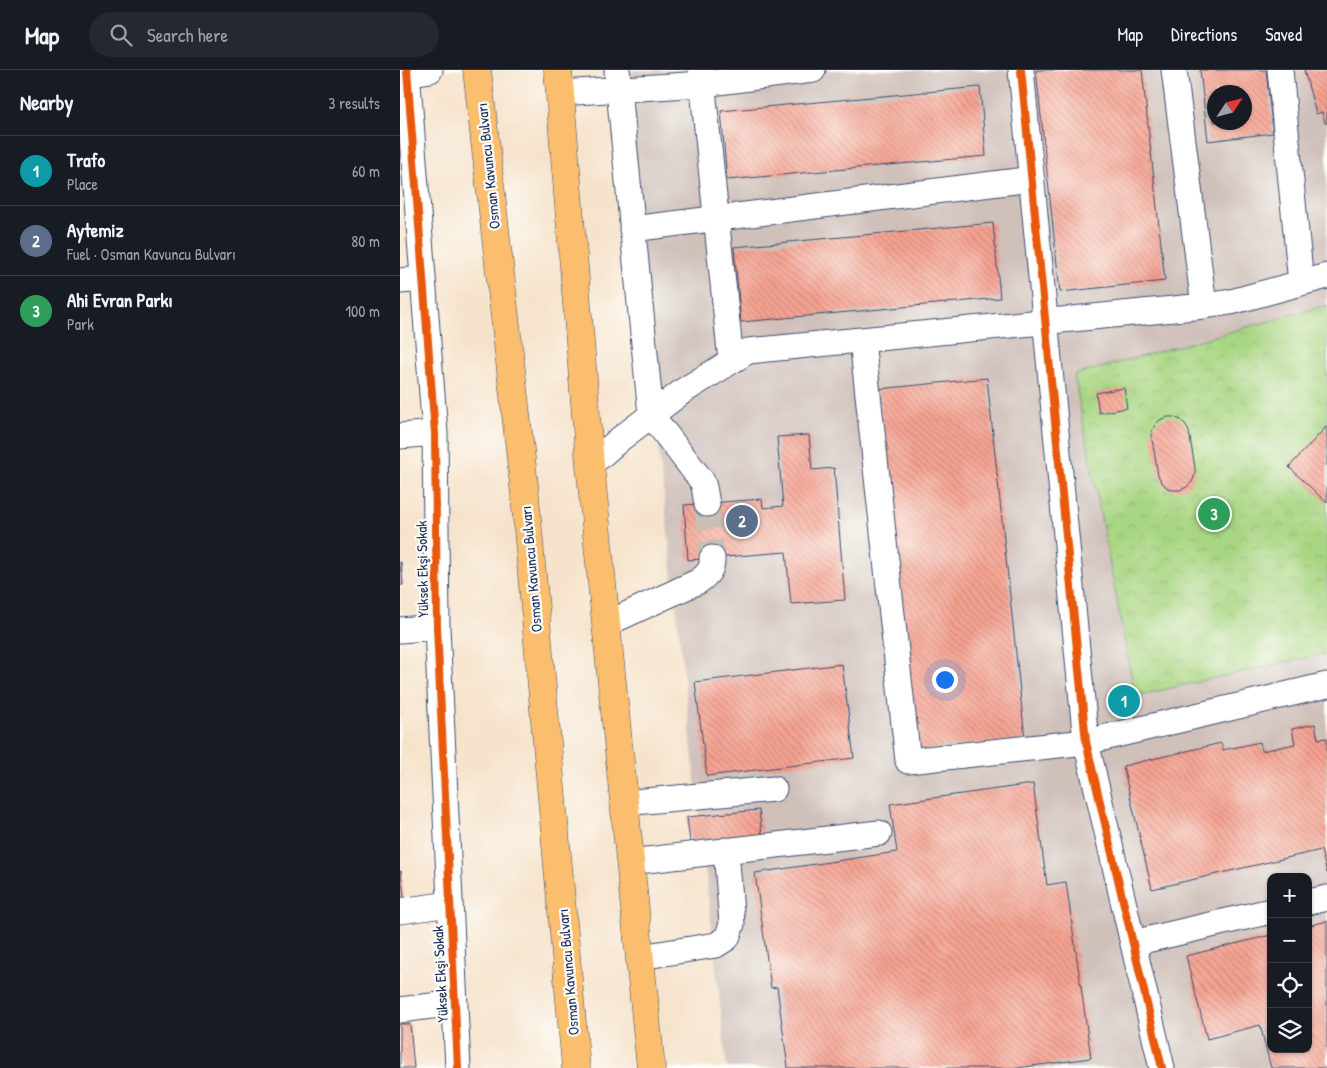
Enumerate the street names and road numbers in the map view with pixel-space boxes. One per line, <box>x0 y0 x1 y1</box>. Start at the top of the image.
street label: Osman Kavuncu Bulvarı <box>471 102 505 230</box>
street label: Osman Kavuncu Bulvarı <box>515 505 547 633</box>
street label: Yüksek Ekşi Sokak <box>411 520 433 618</box>
street label: Osman Kavuncu Bulvarı <box>552 908 584 1036</box>
street label: Yüksek Ekşi Sokak <box>427 925 453 1023</box>

